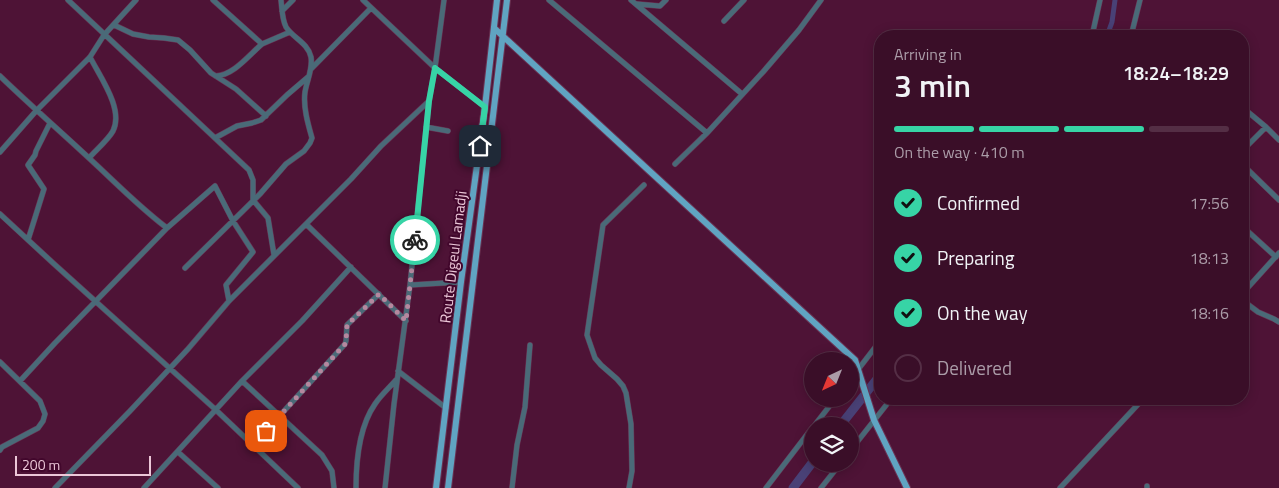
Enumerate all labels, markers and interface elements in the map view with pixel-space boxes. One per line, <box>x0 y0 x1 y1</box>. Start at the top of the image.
text: Arriving in <box>894 42 962 66</box>
text: 18:24–18:29 <box>1123 58 1229 87</box>
text: 3 min <box>894 61 971 109</box>
pin <box>459 125 501 167</box>
icon: home <box>466 132 494 160</box>
text: On the way · 410 m <box>894 140 1025 164</box>
text: Confirmed <box>937 188 1020 217</box>
street label: Route Digeul Lamadji <box>433 189 473 325</box>
icon: check <box>894 189 922 217</box>
text: 17:56 <box>1190 191 1229 215</box>
courier <box>390 215 440 265</box>
icon: bike <box>401 226 429 254</box>
text: Preparing <box>937 243 1014 272</box>
icon: check <box>894 244 922 272</box>
text: 18:13 <box>1190 246 1229 270</box>
text: On the way <box>937 298 1028 327</box>
icon: check <box>894 299 922 327</box>
text: 18:16 <box>1190 301 1229 325</box>
north arrow <box>804 352 859 408</box>
map controls <box>804 352 859 472</box>
text: Delivered <box>937 353 1012 382</box>
pin <box>245 410 287 452</box>
icon: bag <box>252 417 280 445</box>
button: layers <box>804 417 859 472</box>
scale bar <box>15 453 151 476</box>
text: 200 m <box>22 454 60 475</box>

